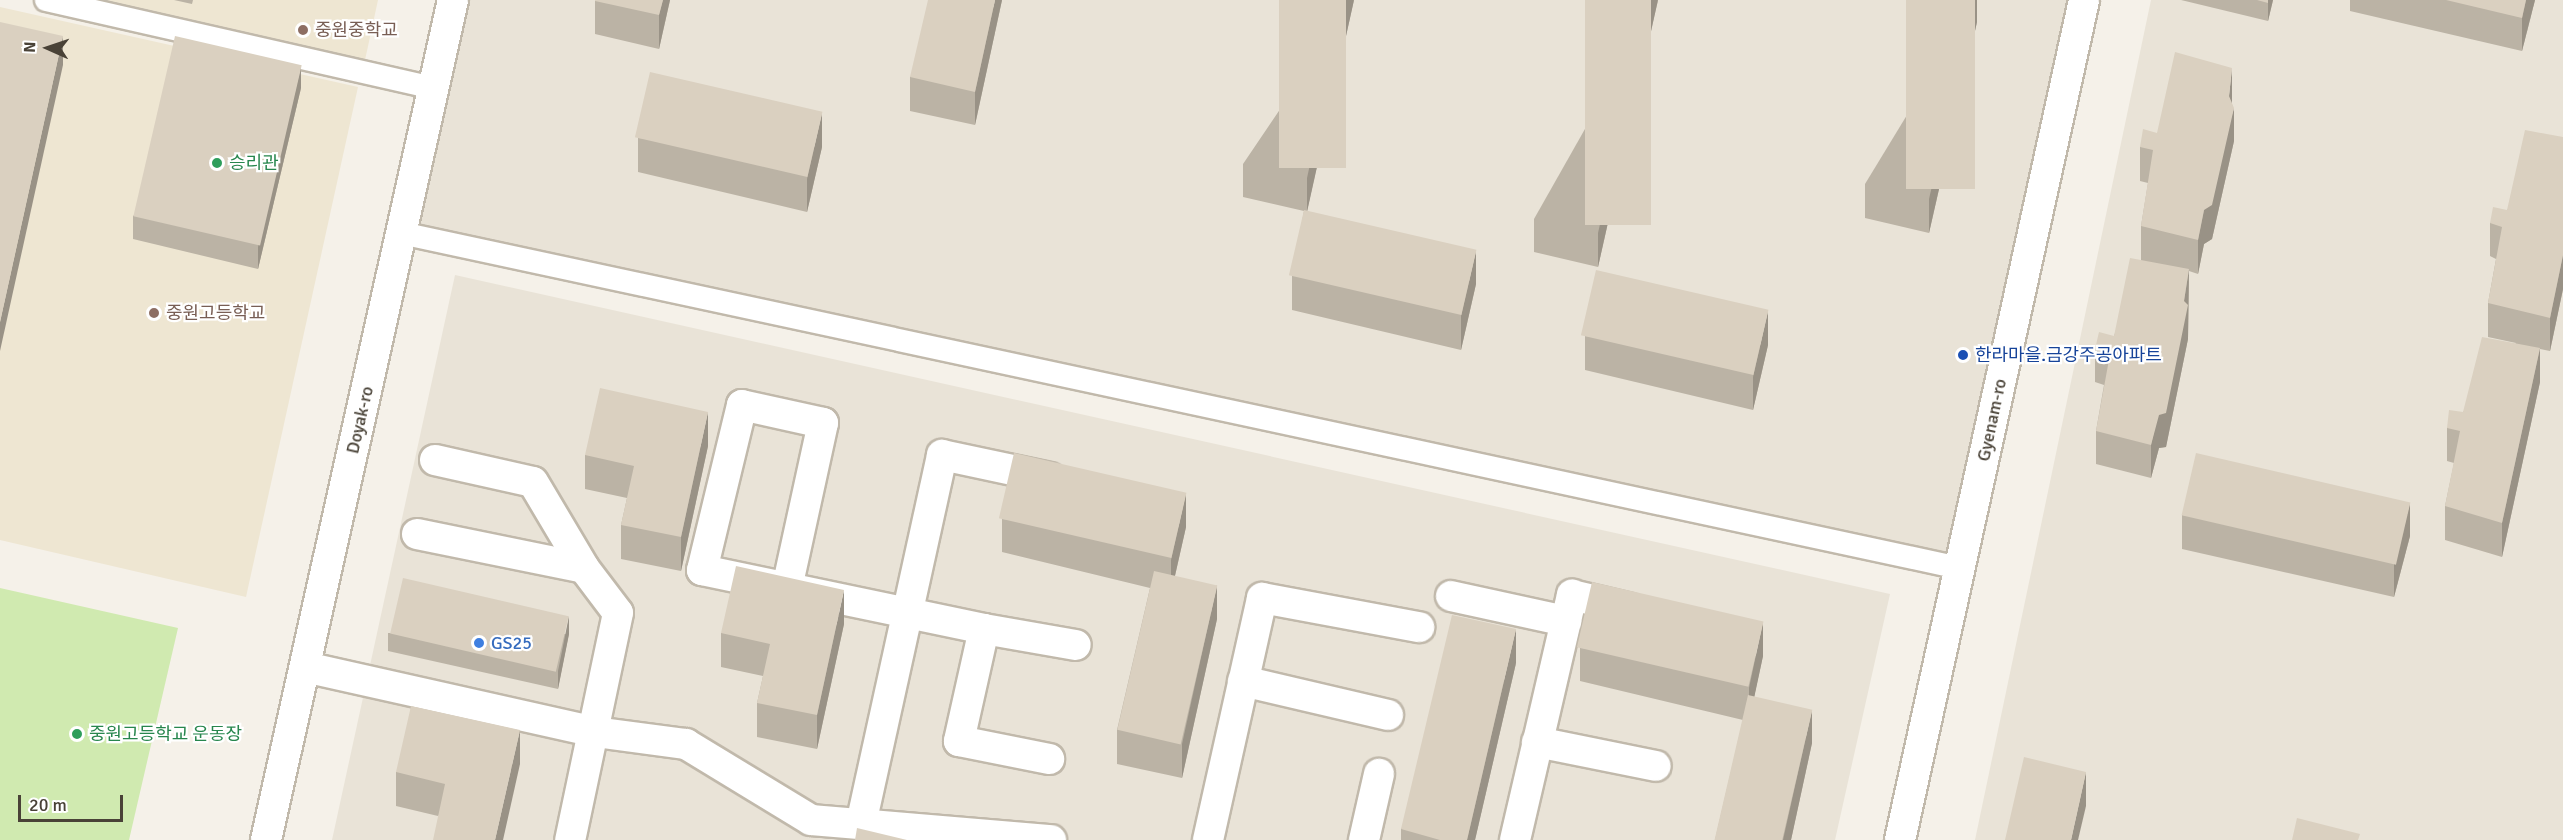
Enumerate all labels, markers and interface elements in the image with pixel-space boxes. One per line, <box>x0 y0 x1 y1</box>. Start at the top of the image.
north arrow <box>18 18 78 78</box>
place label: 중원중학교 <box>315 19 398 41</box>
marker: 중원중학교 <box>296 23 310 37</box>
text: N <box>20 41 40 53</box>
place label: 승리관 <box>229 152 279 174</box>
marker: 승리관 <box>210 156 224 170</box>
place label: 중원고등학교 <box>166 302 265 324</box>
marker: 중원고등학교 <box>147 306 161 320</box>
place label: 한라마을.금강주공아파트 <box>1975 344 2162 366</box>
marker: 한라마을.금강주공아파트 <box>1956 348 1970 362</box>
street label: Gyenam-ro <box>1973 377 2011 463</box>
street label: Doyak-ro <box>342 384 378 456</box>
place label: GS25 <box>491 632 532 654</box>
marker: GS25 <box>472 636 486 650</box>
place label: 중원고등학교 운동장 <box>89 723 242 745</box>
marker: 중원고등학교 운동장 <box>70 727 84 741</box>
scale bar <box>21 783 126 821</box>
text: 20 m <box>29 794 67 816</box>

